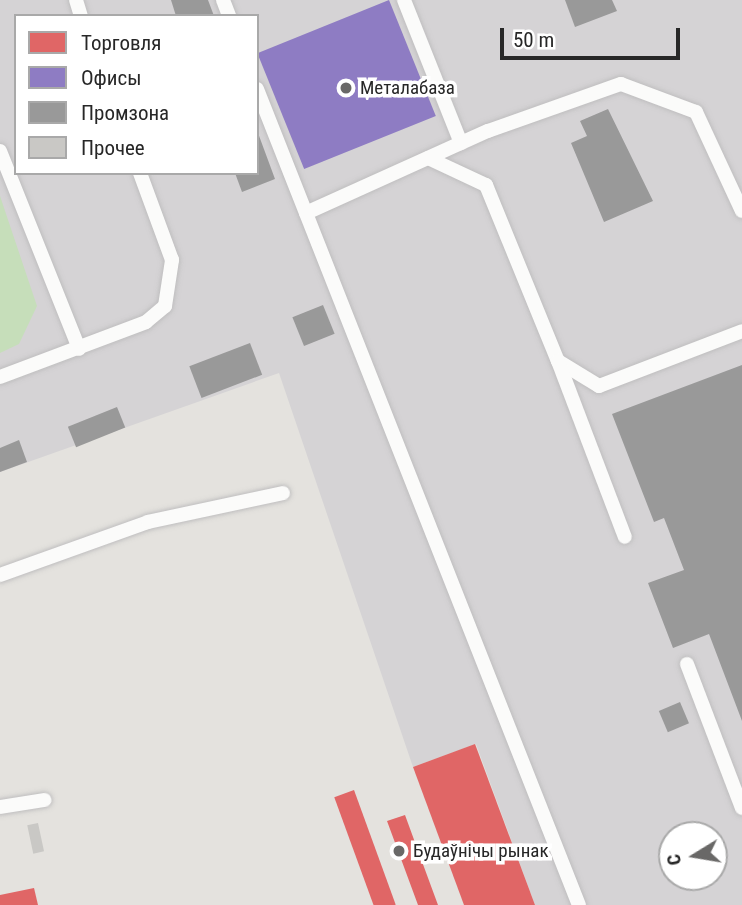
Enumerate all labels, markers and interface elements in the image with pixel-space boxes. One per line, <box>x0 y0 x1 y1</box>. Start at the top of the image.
legend <box>14 14 259 175</box>
scale bar <box>504 14 684 58</box>
text: 50 m <box>513 28 554 52</box>
text: Торговля <box>81 31 161 55</box>
text: Офисы <box>81 66 142 90</box>
place label: Металабаза <box>360 77 455 99</box>
marker: Металабаза <box>338 80 354 96</box>
text: Промзона <box>81 101 169 125</box>
text: Прочее <box>81 136 145 160</box>
north arrow <box>658 821 728 891</box>
place label: Будаўнічы рынак <box>413 840 549 862</box>
marker: Будаўнічы рынак <box>391 843 407 859</box>
text: С <box>662 852 686 867</box>

